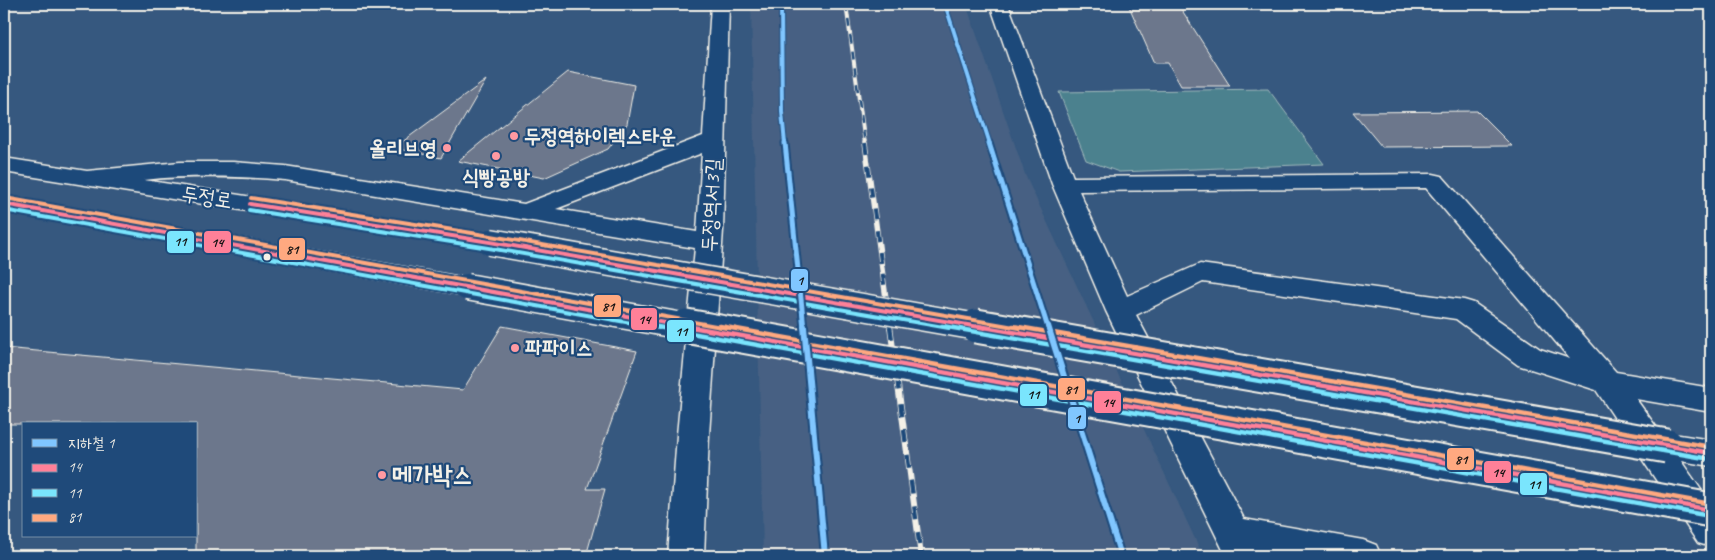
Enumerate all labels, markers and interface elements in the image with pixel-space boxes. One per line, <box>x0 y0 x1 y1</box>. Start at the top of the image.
place label: 두정역하이렉스타운 <box>524 123 676 149</box>
marker: 두정역하이렉스타운 <box>508 130 520 142</box>
place label: 올리브영 <box>369 135 437 161</box>
marker: 올리브영 <box>441 142 453 154</box>
marker: 식빵공방 <box>490 150 502 162</box>
street label: 두정역서3길 <box>696 157 726 253</box>
place label: 식빵공방 <box>462 164 531 190</box>
street label: 두정로 <box>180 180 234 214</box>
line badge: 11 <box>166 230 195 254</box>
line badge: 14 <box>203 230 232 254</box>
text: 11 <box>174 233 188 250</box>
text: 14 <box>211 234 225 251</box>
line badge: 81 <box>278 237 306 261</box>
text: 81 <box>286 241 300 258</box>
unlabelled marker <box>262 252 272 262</box>
line badge: 1 <box>790 268 809 292</box>
text: 1 <box>797 272 805 289</box>
line badge: 81 <box>593 294 622 318</box>
text: 81 <box>602 298 616 315</box>
line badge: 14 <box>630 307 658 331</box>
text: 14 <box>638 311 652 328</box>
line badge: 11 <box>666 319 695 343</box>
text: 11 <box>675 323 689 340</box>
place label: 파파이스 <box>525 335 593 361</box>
marker: 파파이스 <box>509 342 521 354</box>
line badge: 81 <box>1057 377 1086 401</box>
text: 81 <box>1065 381 1079 398</box>
line badge: 11 <box>1019 383 1048 407</box>
text: 11 <box>1027 386 1041 403</box>
line badge: 14 <box>1093 390 1122 414</box>
text: 14 <box>1102 394 1116 411</box>
line badge: 1 <box>1067 406 1087 430</box>
text: 1 <box>1074 410 1082 427</box>
legend <box>22 422 198 538</box>
text: 지하철 1 <box>68 434 116 453</box>
line badge: 81 <box>1446 447 1475 471</box>
text: 81 <box>1455 451 1469 468</box>
text: 14 <box>68 458 83 477</box>
place label: 메가박스 <box>392 459 472 491</box>
line badge: 14 <box>1483 460 1512 484</box>
text: 14 <box>1492 464 1506 481</box>
marker: 메가박스 <box>376 469 388 481</box>
line badge: 11 <box>1519 472 1548 496</box>
text: 11 <box>1528 476 1542 493</box>
text: 11 <box>68 484 83 503</box>
text: 81 <box>68 508 83 527</box>

